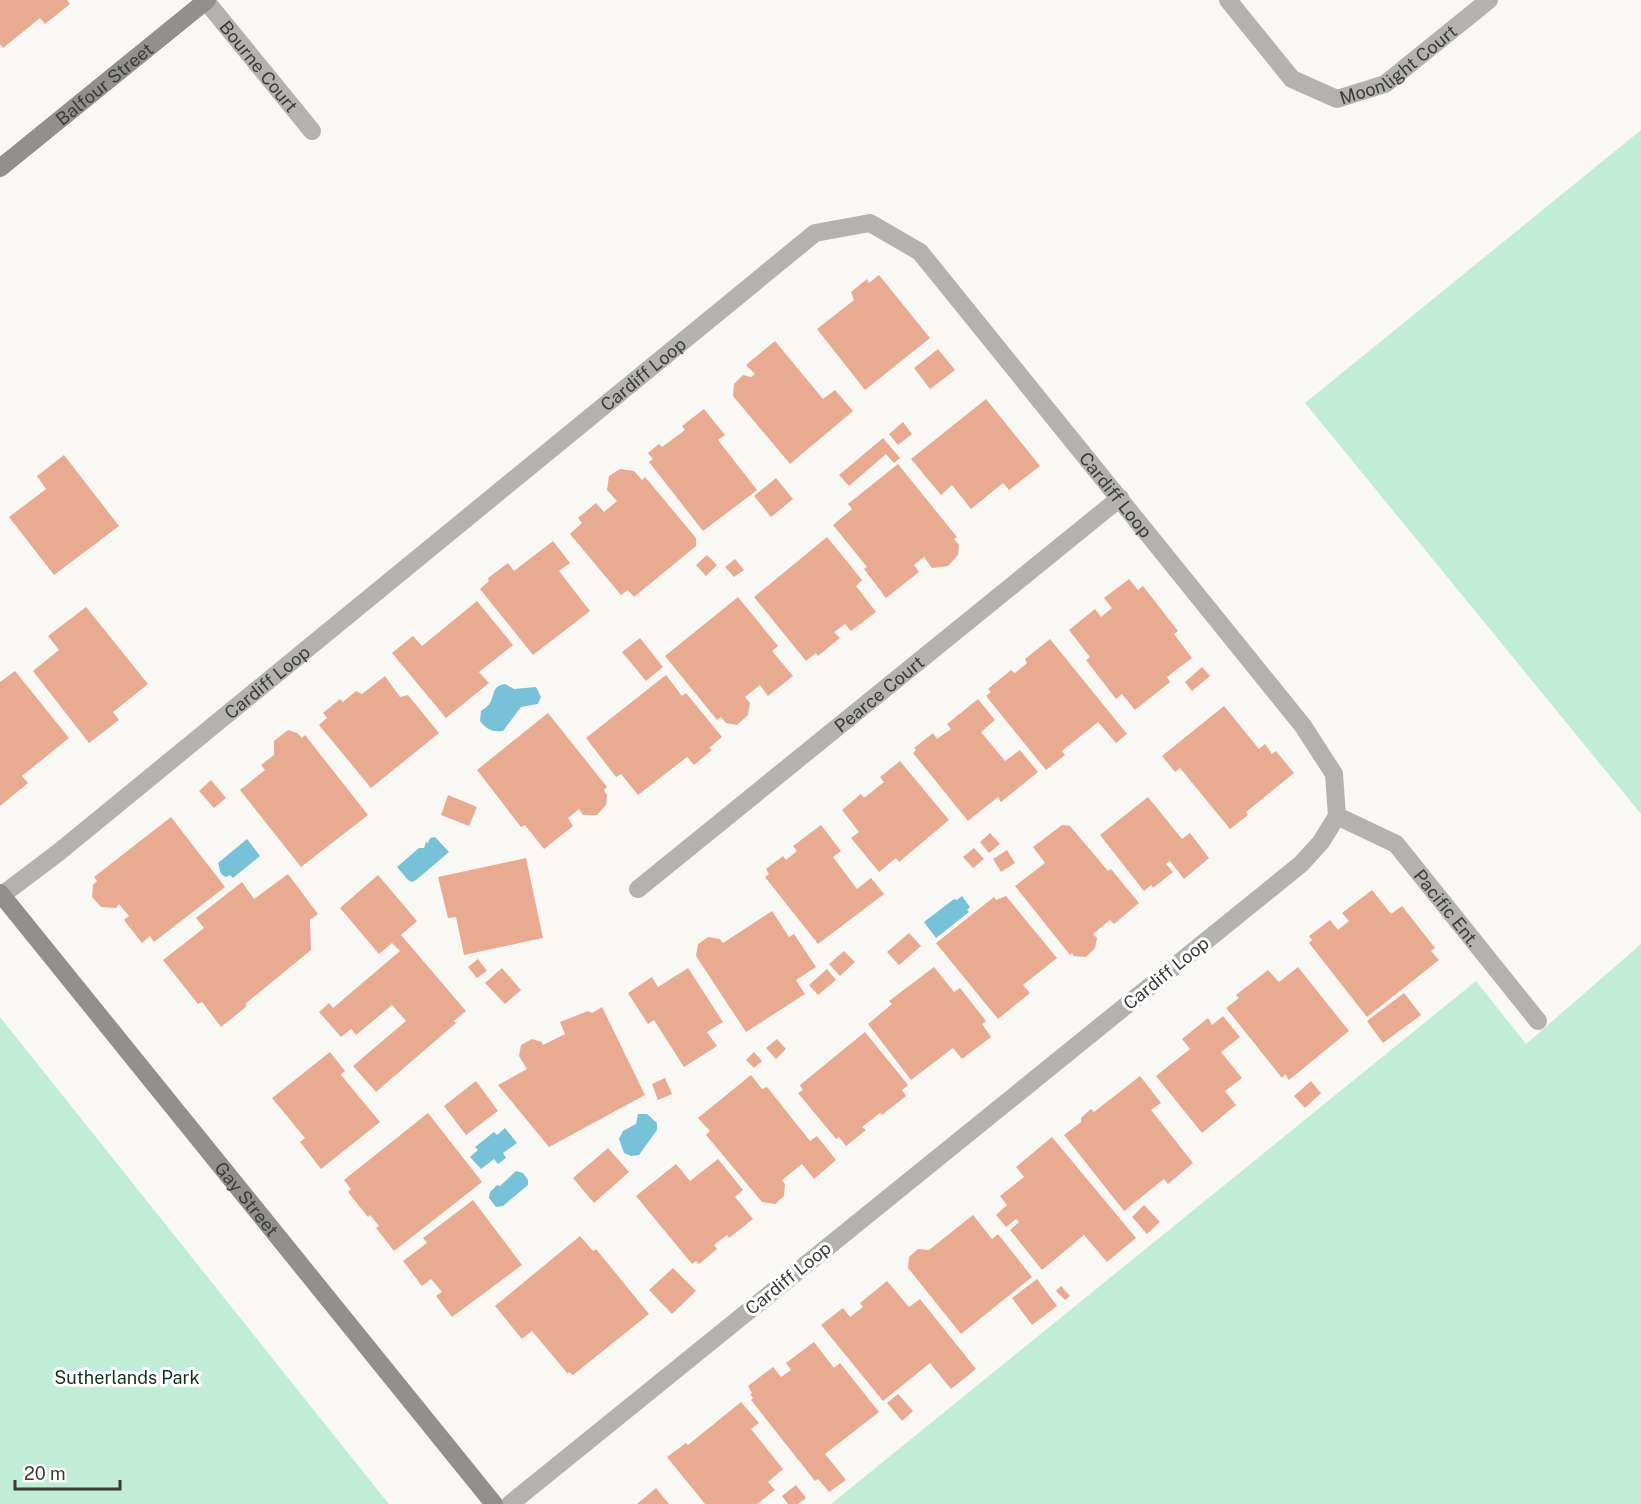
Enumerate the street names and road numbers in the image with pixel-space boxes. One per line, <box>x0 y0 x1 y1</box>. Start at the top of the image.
street label: Bourne Court <box>216 16 303 116</box>
street label: Moonlight Court <box>1337 20 1461 108</box>
street label: Balfour Street <box>51 38 157 129</box>
street label: Cardiff Loop <box>596 333 690 415</box>
street label: Cardiff Loop <box>1075 448 1157 542</box>
street label: Cardiff Loop <box>220 641 314 723</box>
street label: Pearce Court <box>830 651 928 736</box>
street label: Pacific Ent. <box>1410 865 1484 951</box>
street label: Cardiff Loop <box>1119 932 1213 1014</box>
street label: Gay Street <box>211 1157 283 1240</box>
street label: Cardiff Loop <box>741 1237 835 1319</box>

